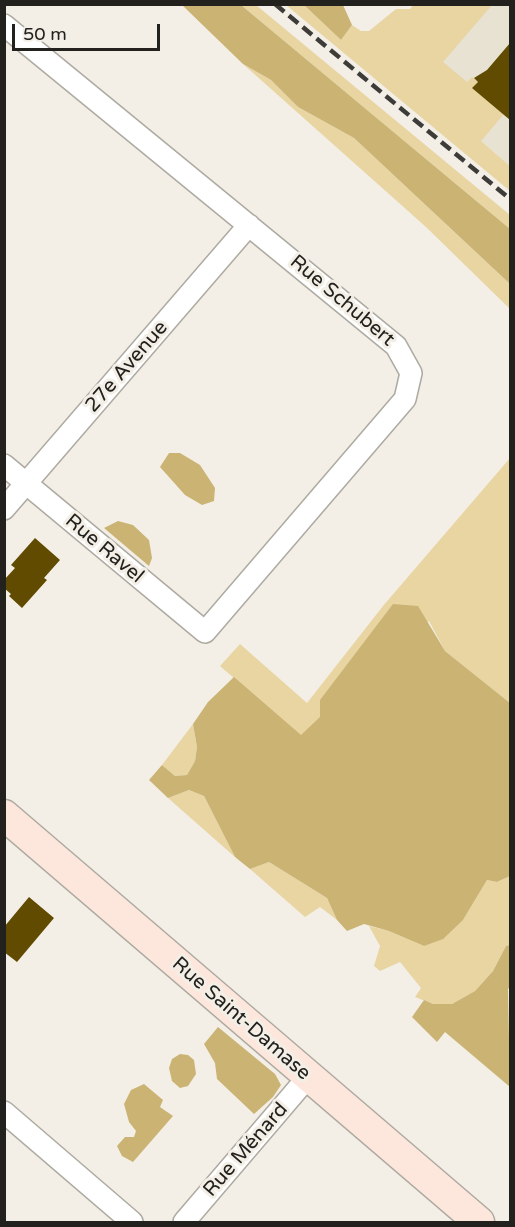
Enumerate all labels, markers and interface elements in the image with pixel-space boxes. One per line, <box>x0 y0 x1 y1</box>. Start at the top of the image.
scale bar <box>15 12 164 50</box>
text: 50 m <box>23 23 67 45</box>
street label: Rue Schubert <box>285 250 399 352</box>
street label: 27e Avenue <box>81 316 173 418</box>
street label: Rue Ravel <box>60 509 148 589</box>
street label: Rue Saint-Damase <box>167 952 315 1086</box>
street label: Rue Ménard <box>199 1098 293 1202</box>

